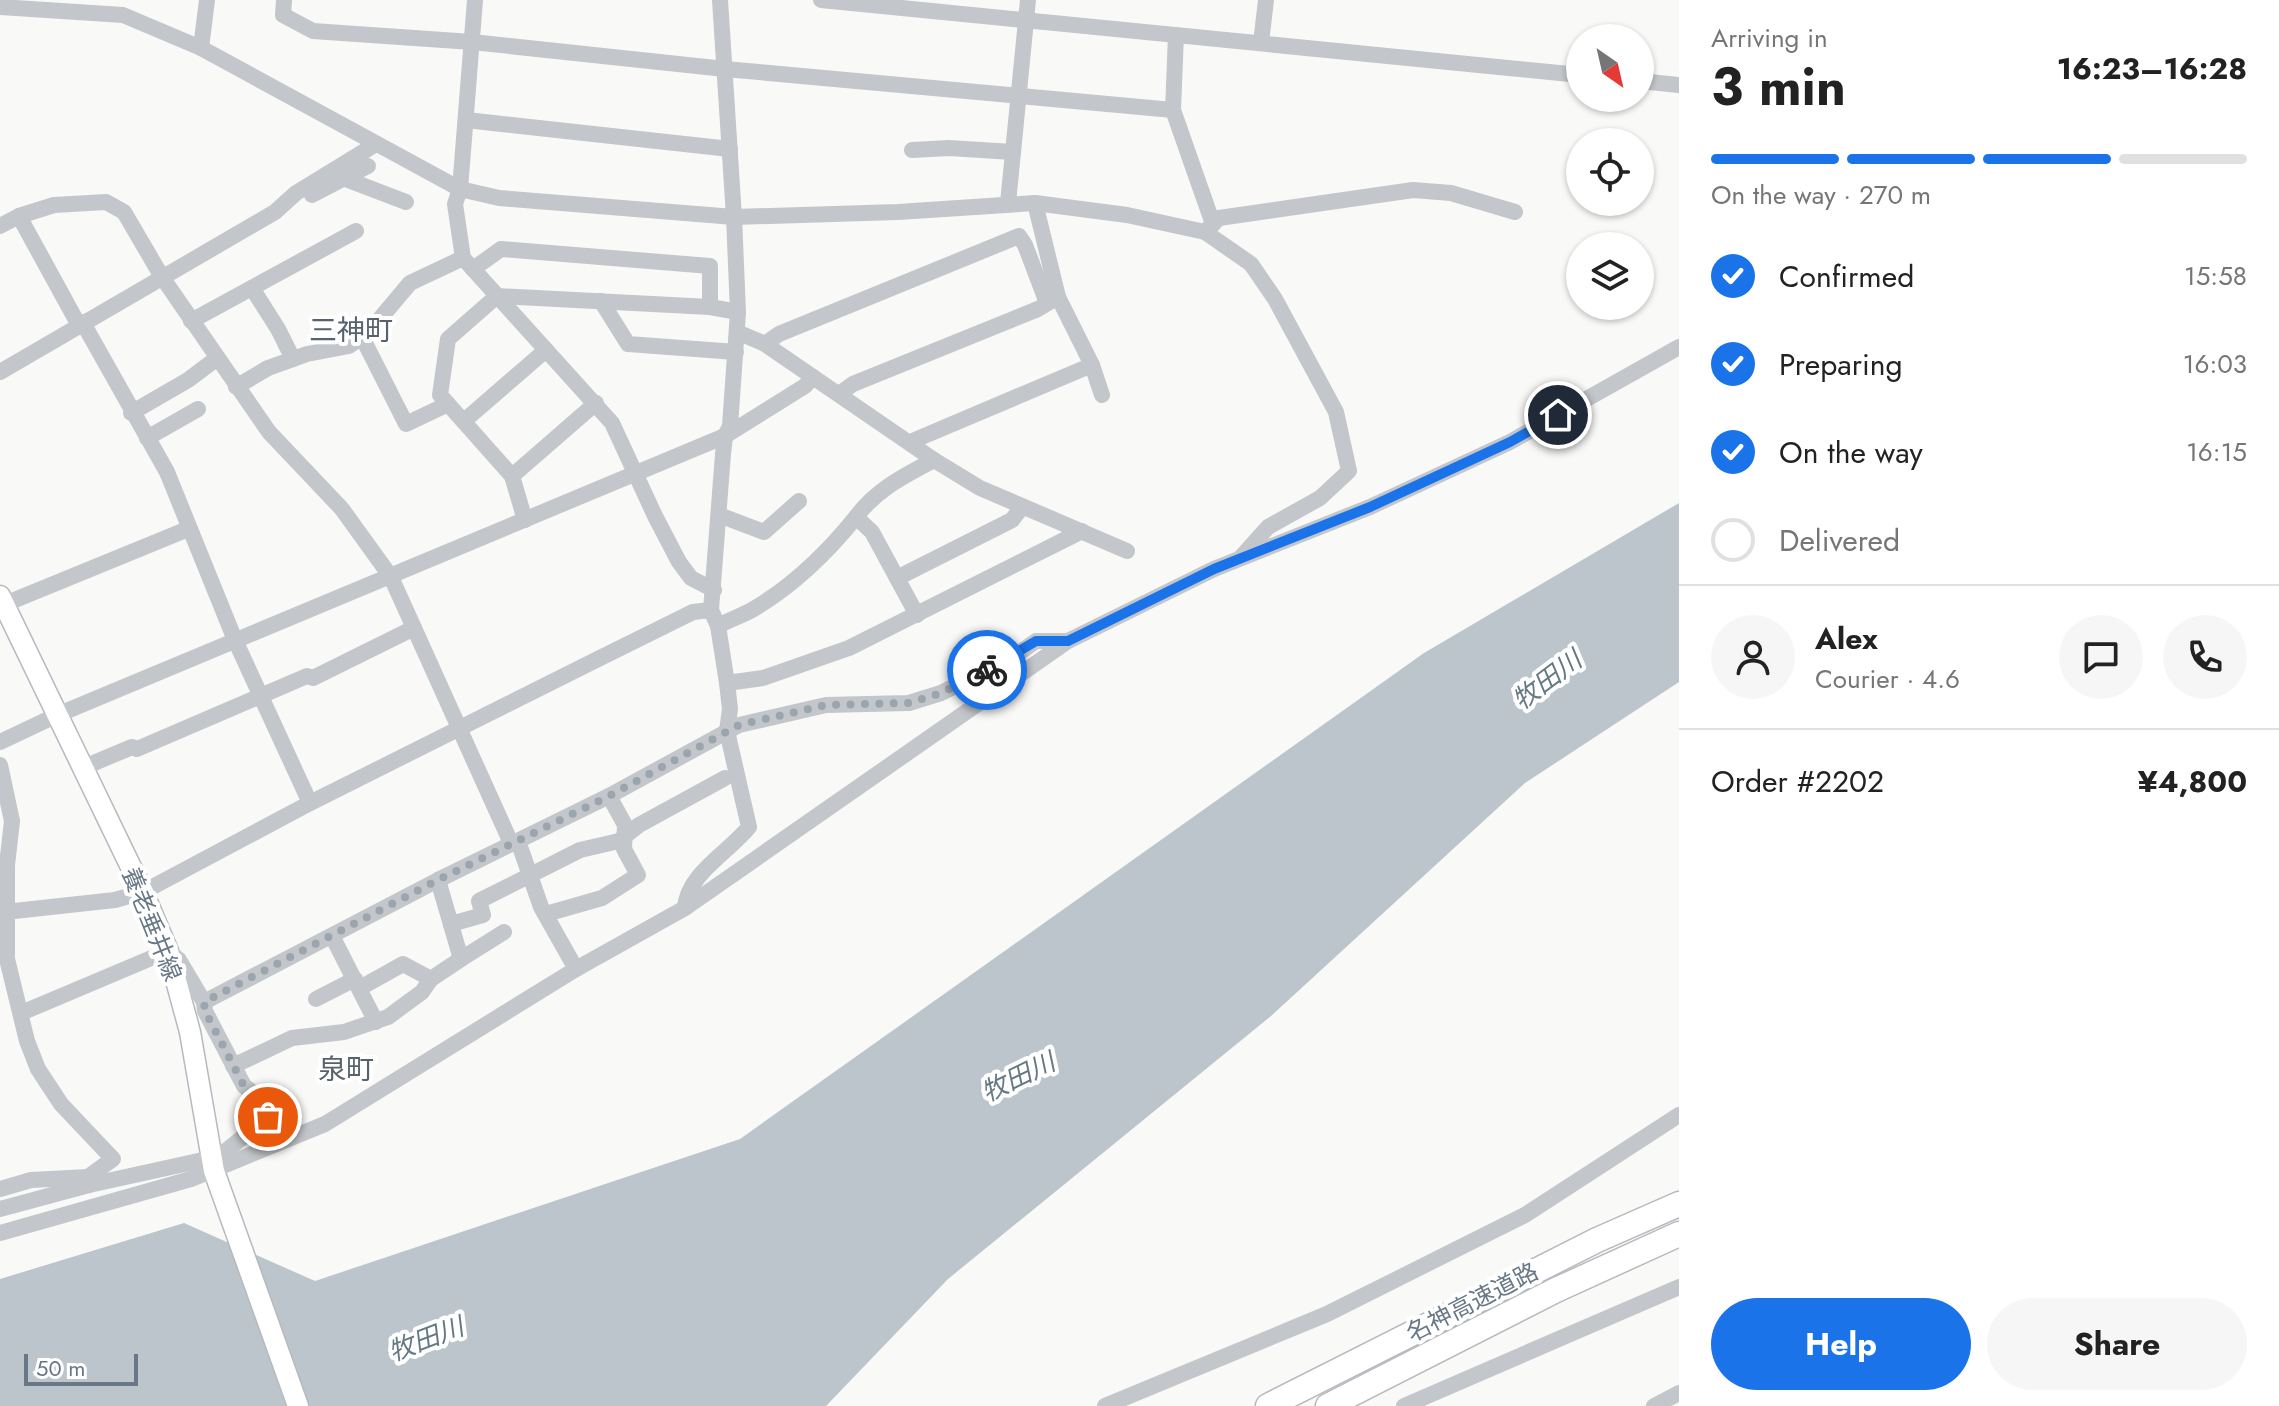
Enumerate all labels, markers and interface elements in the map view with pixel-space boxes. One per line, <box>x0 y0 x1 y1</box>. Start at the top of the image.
text: Arriving in <box>1711 19 1828 57</box>
north arrow <box>1566 24 1654 112</box>
map controls <box>1566 24 1654 320</box>
text: 16:23–16:28 <box>2057 47 2247 90</box>
text: 3 min <box>1711 49 1846 125</box>
button: locate <box>1566 128 1654 216</box>
text: On the way · 270 m <box>1711 176 1931 214</box>
button: layers <box>1566 232 1654 320</box>
icon: check <box>1711 254 1755 298</box>
text: Confirmed <box>1779 255 1914 298</box>
text: 15:58 <box>2184 257 2247 295</box>
district label: 三神町 <box>309 310 393 351</box>
icon: check <box>1711 342 1755 386</box>
text: Preparing <box>1779 343 1903 386</box>
text: 16:03 <box>2183 345 2247 383</box>
pin <box>1524 381 1592 449</box>
icon: home <box>1536 393 1580 437</box>
icon: check <box>1711 430 1755 474</box>
text: On the way <box>1779 431 1923 474</box>
text: 16:15 <box>2186 433 2247 471</box>
text: Delivered <box>1779 519 1900 562</box>
button: person <box>1711 615 1795 699</box>
button: chat <box>2059 615 2143 699</box>
button: phone <box>2163 615 2247 699</box>
text: Alex <box>1815 617 1878 660</box>
courier <box>947 630 1027 710</box>
water label: 牧田川 <box>1504 640 1592 719</box>
icon: bike <box>965 648 1009 692</box>
text: Courier · 4.6 <box>1815 660 1960 698</box>
text: Order #2202 <box>1711 760 1884 803</box>
text: ¥4,800 <box>2138 760 2247 803</box>
street label: 養老垂井線 <box>113 862 191 986</box>
water label: 牧田川 <box>975 1042 1064 1111</box>
district label: 泉町 <box>318 1049 374 1090</box>
pin <box>234 1083 302 1151</box>
icon: bag <box>246 1095 290 1139</box>
street label: 名神高速道路 <box>1400 1254 1544 1350</box>
button: Help <box>1711 1298 1971 1390</box>
button: Share <box>1987 1298 2247 1390</box>
water label: 牧田川 <box>383 1306 472 1371</box>
scale bar <box>24 1350 138 1386</box>
text: 50 m <box>36 1352 85 1384</box>

